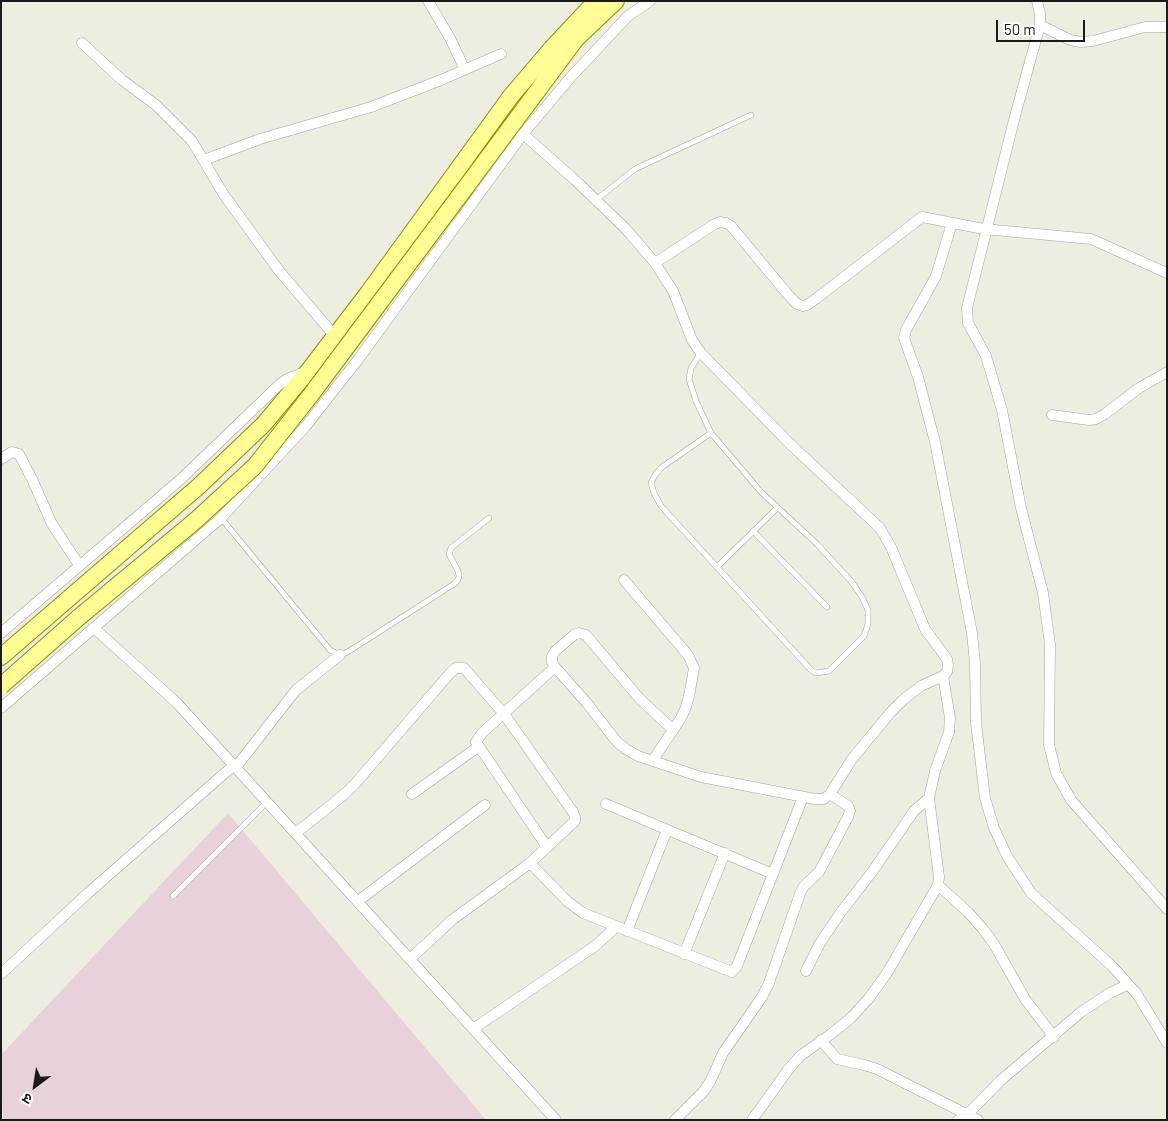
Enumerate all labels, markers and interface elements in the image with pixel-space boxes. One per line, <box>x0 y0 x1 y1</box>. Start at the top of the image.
scale bar <box>998 10 1087 42</box>
text: 50 m <box>1004 20 1036 38</box>
north arrow <box>10 1061 60 1111</box>
text: उ <box>19 1090 35 1109</box>

